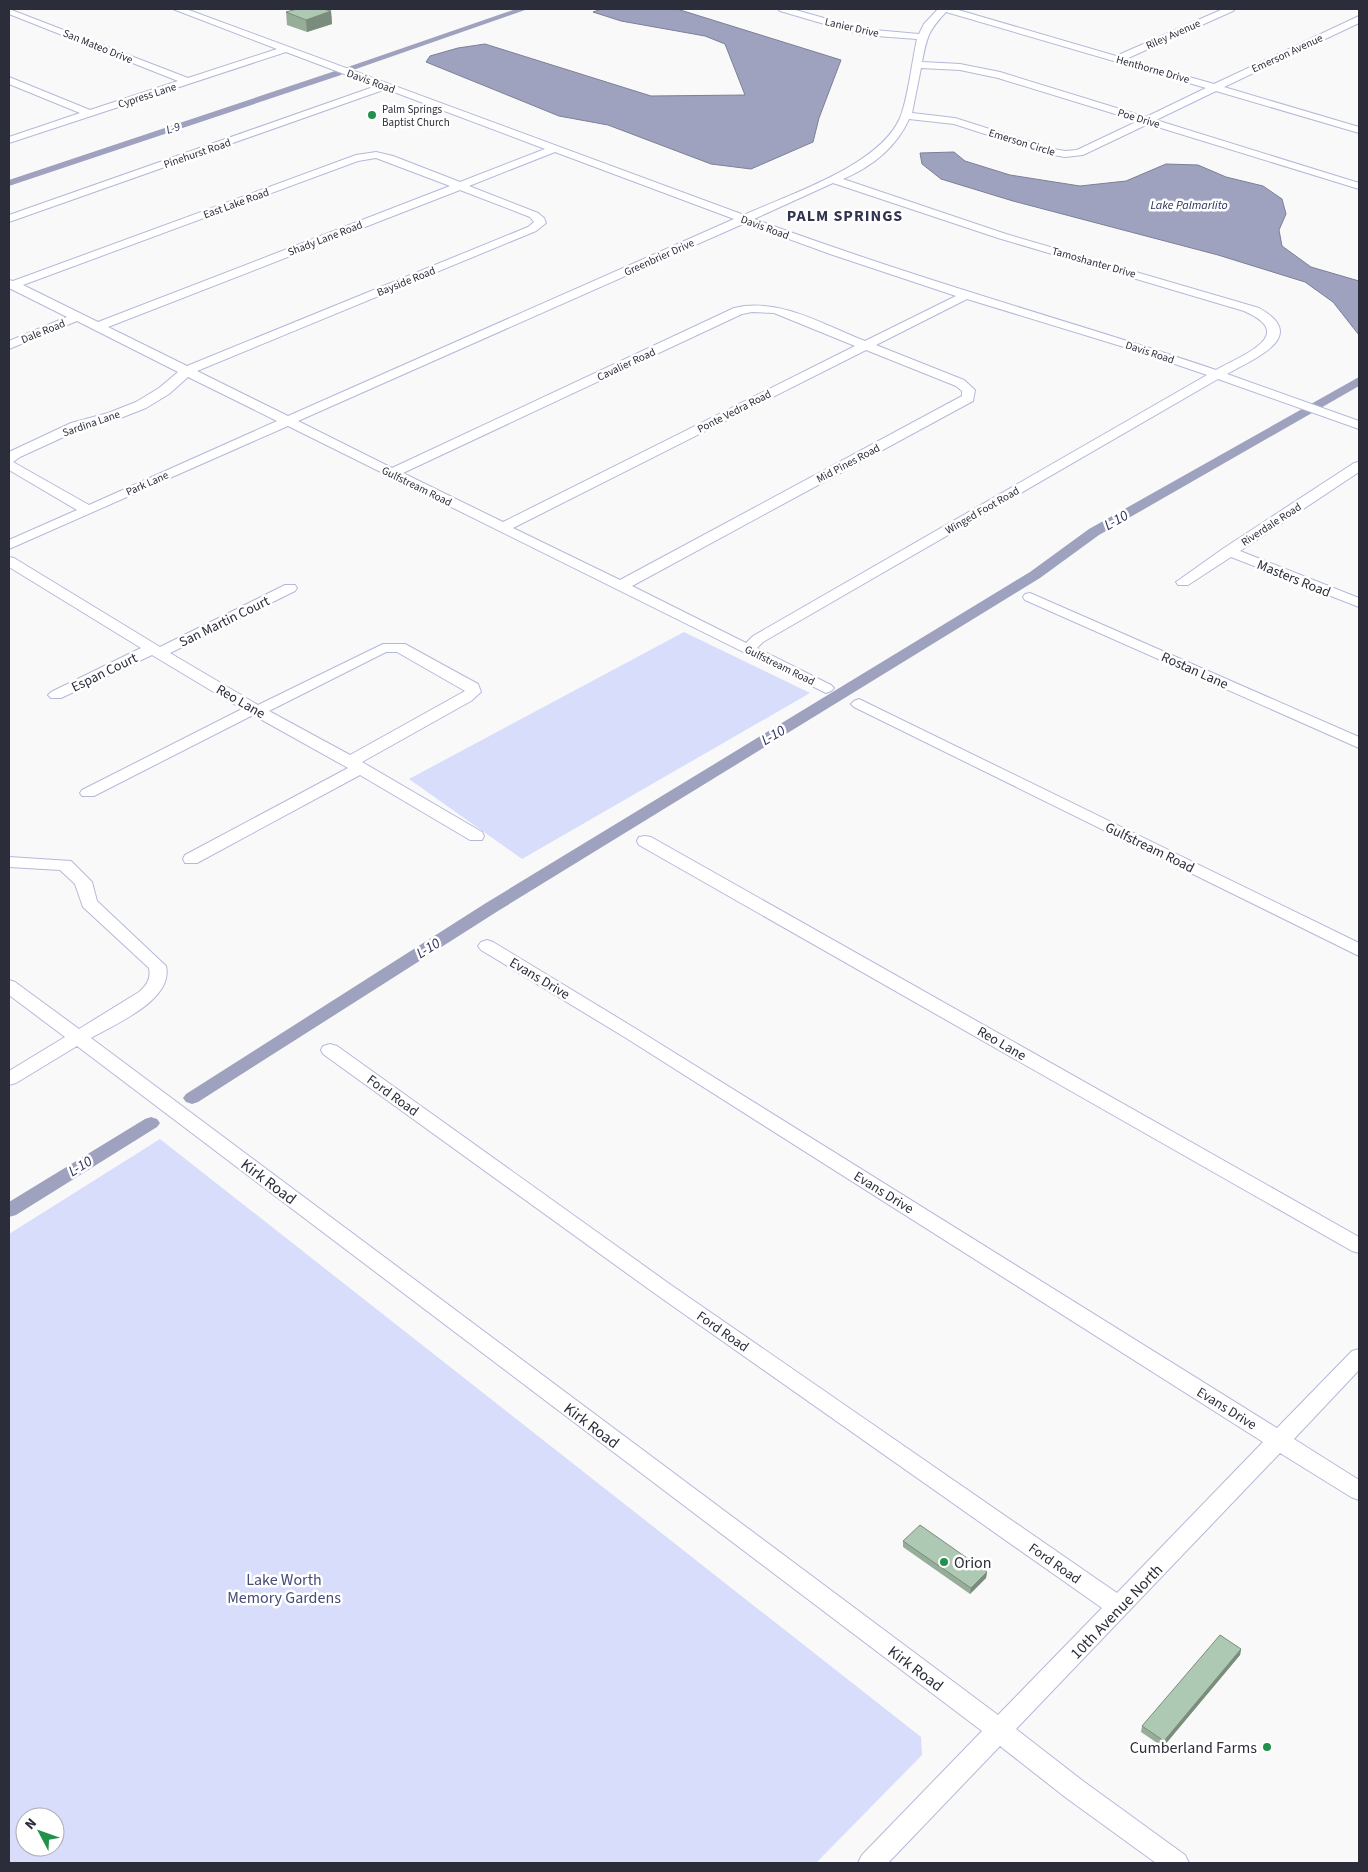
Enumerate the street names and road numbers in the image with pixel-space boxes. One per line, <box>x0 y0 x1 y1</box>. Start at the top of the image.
street label: Lanier Drive <box>823 14 881 41</box>
street label: Riley Avenue <box>1143 15 1203 53</box>
street label: San Mateo Drive <box>61 26 135 67</box>
street label: Emerson Avenue <box>1249 30 1326 76</box>
street label: Henthorne Drive <box>1114 52 1192 87</box>
street label: Davis Road <box>344 66 397 97</box>
street label: Cypress Lane <box>116 79 179 112</box>
street label: Poe Drive <box>1116 105 1162 132</box>
street label: Emerson Circle <box>987 125 1058 160</box>
street label: Pinehurst Road <box>162 135 233 172</box>
street label: East Lake Road <box>201 185 271 222</box>
street label: Davis Road <box>738 212 791 243</box>
street label: Shady Lane Road <box>286 217 365 260</box>
street label: Greenbrier Drive <box>622 235 697 280</box>
street label: Tamoshanter Drive <box>1050 243 1138 282</box>
street label: Bayside Road <box>375 263 438 300</box>
street label: Dale Road <box>19 316 68 347</box>
street label: Davis Road <box>1123 338 1176 367</box>
street label: Cavalier Road <box>595 344 658 385</box>
street label: Ponte Vedra Road <box>695 386 774 437</box>
street label: Sardina Lane <box>60 406 123 440</box>
street label: Mid Pines Road <box>814 440 883 486</box>
street label: Gulfstream Road <box>379 463 454 510</box>
street label: Park Lane <box>124 467 171 499</box>
street label: Winged Foot Road <box>943 483 1022 538</box>
street label: Riverdale Road <box>1238 499 1304 549</box>
street label: Masters Road <box>1254 555 1333 603</box>
street label: San Martin Court <box>176 591 273 652</box>
street label: Gulfstream Road <box>742 642 817 689</box>
street label: Rostan Lane <box>1158 647 1231 695</box>
street label: Espan Court <box>68 648 141 697</box>
street label: Reo Lane <box>212 680 269 724</box>
street label: Gulfstream Road <box>1102 818 1198 878</box>
street label: Evans Drive <box>506 953 573 1005</box>
street label: Reo Lane <box>973 1022 1030 1066</box>
street label: Ford Road <box>362 1070 422 1121</box>
street label: Kirk Road <box>236 1154 301 1210</box>
street label: Evans Drive <box>850 1167 917 1219</box>
street label: Ford Road <box>692 1307 753 1357</box>
street label: Evans Drive <box>1193 1383 1260 1435</box>
street label: Kirk Road <box>559 1398 624 1454</box>
street label: Ford Road <box>1024 1539 1085 1589</box>
street label: 10th Avenue North <box>1066 1559 1168 1664</box>
street label: Kirk Road <box>883 1641 948 1697</box>

